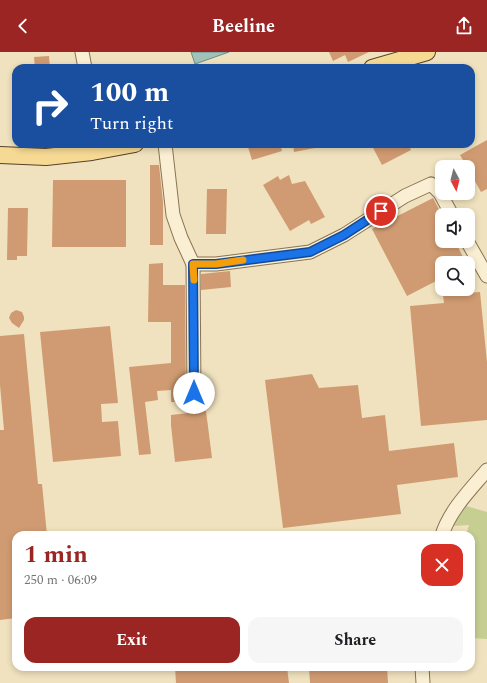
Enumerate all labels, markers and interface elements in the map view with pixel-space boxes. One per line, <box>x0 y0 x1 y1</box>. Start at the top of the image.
text: Beeline <box>212 13 275 40</box>
icon: back <box>12 15 34 37</box>
icon: share <box>453 15 475 37</box>
text: 100 m <box>90 71 169 114</box>
icon: right <box>24 80 76 132</box>
text: Turn right <box>90 110 173 137</box>
north arrow <box>435 160 475 200</box>
map controls <box>435 160 475 296</box>
pin <box>364 194 398 228</box>
icon: arrive <box>370 200 392 222</box>
button: sound <box>435 208 475 248</box>
button: search <box>435 256 475 296</box>
position arrow <box>173 372 215 414</box>
text: 1 min <box>24 537 88 573</box>
button: close <box>421 544 463 586</box>
text: 250 m · 06:09 <box>24 570 97 590</box>
button: Exit <box>24 617 240 663</box>
button: Share <box>248 617 463 663</box>

